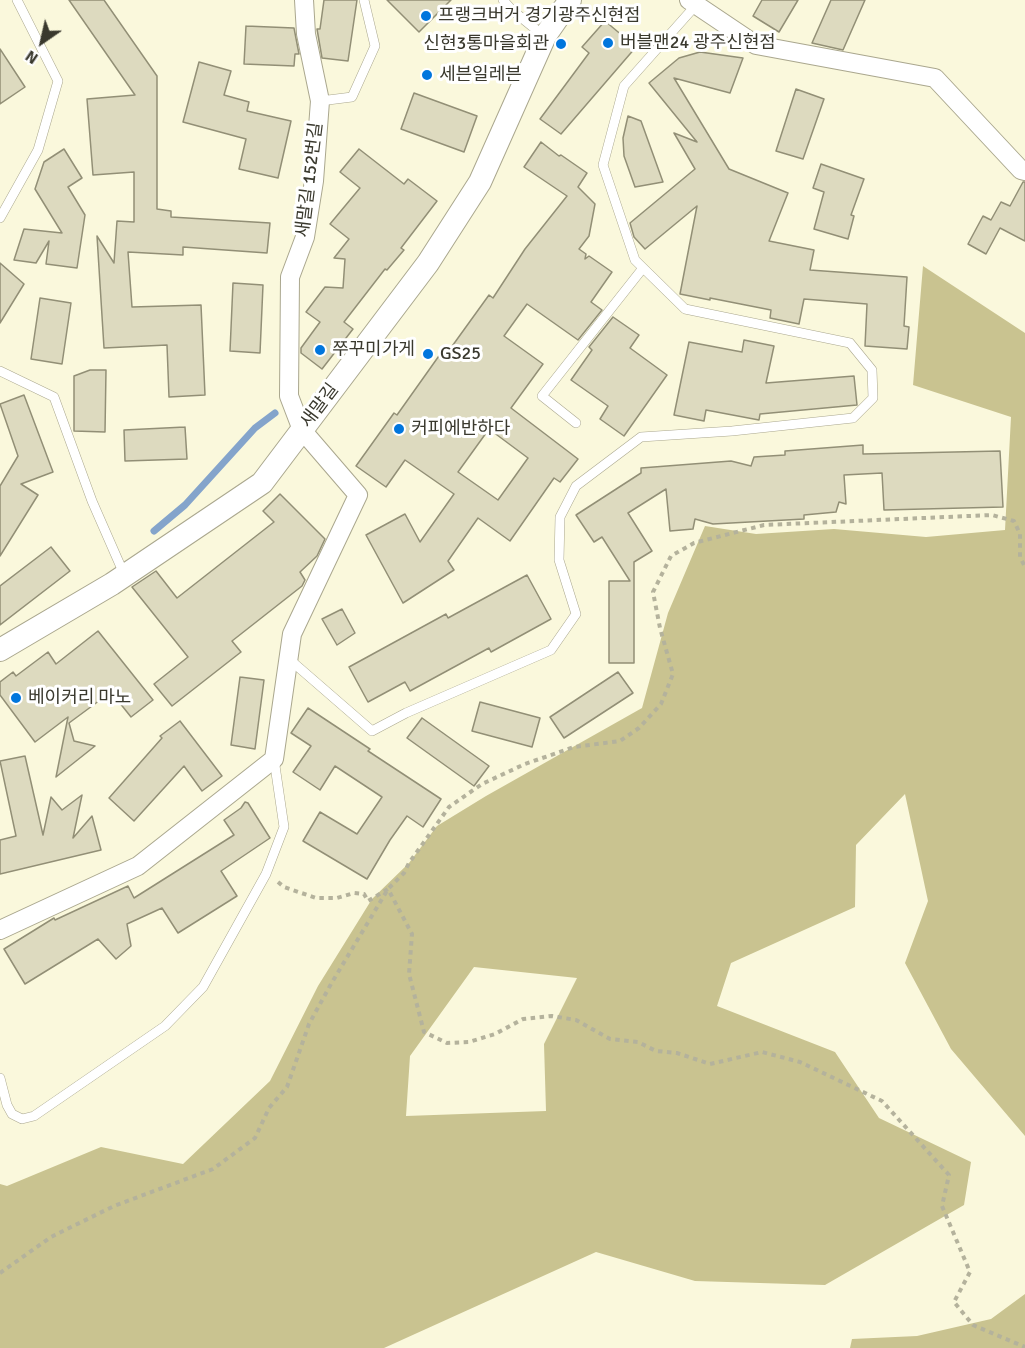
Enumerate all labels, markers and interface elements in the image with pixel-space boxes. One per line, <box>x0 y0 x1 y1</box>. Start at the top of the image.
place label: 프랭크버거 경기광주신현점 <box>438 5 641 27</box>
marker: 프랭크버거 경기광주신현점 <box>419 9 433 23</box>
north arrow <box>12 12 72 72</box>
place label: 버블맨24 광주신현점 <box>620 32 776 54</box>
place label: 신현3통마을회관 <box>423 33 549 55</box>
marker: 버블맨24 광주신현점 <box>601 36 615 50</box>
marker: 신현3통마을회관 <box>554 37 568 51</box>
text: N <box>22 46 42 68</box>
place label: 세븐일레븐 <box>439 64 522 86</box>
marker: 세븐일레븐 <box>420 68 434 82</box>
street label: 새말길 152번길 <box>292 121 328 239</box>
place label: 쭈꾸미가게 <box>332 339 415 361</box>
marker: 쭈꾸미가게 <box>313 343 327 357</box>
place label: GS25 <box>440 343 481 365</box>
marker: GS25 <box>421 347 435 361</box>
street label: 새말길 <box>296 380 344 432</box>
place label: 커피에반하다 <box>411 418 510 440</box>
marker: 커피에반하다 <box>392 422 406 436</box>
place label: 베이커리 마노 <box>28 687 131 709</box>
marker: 베이커리 마노 <box>9 691 23 705</box>

